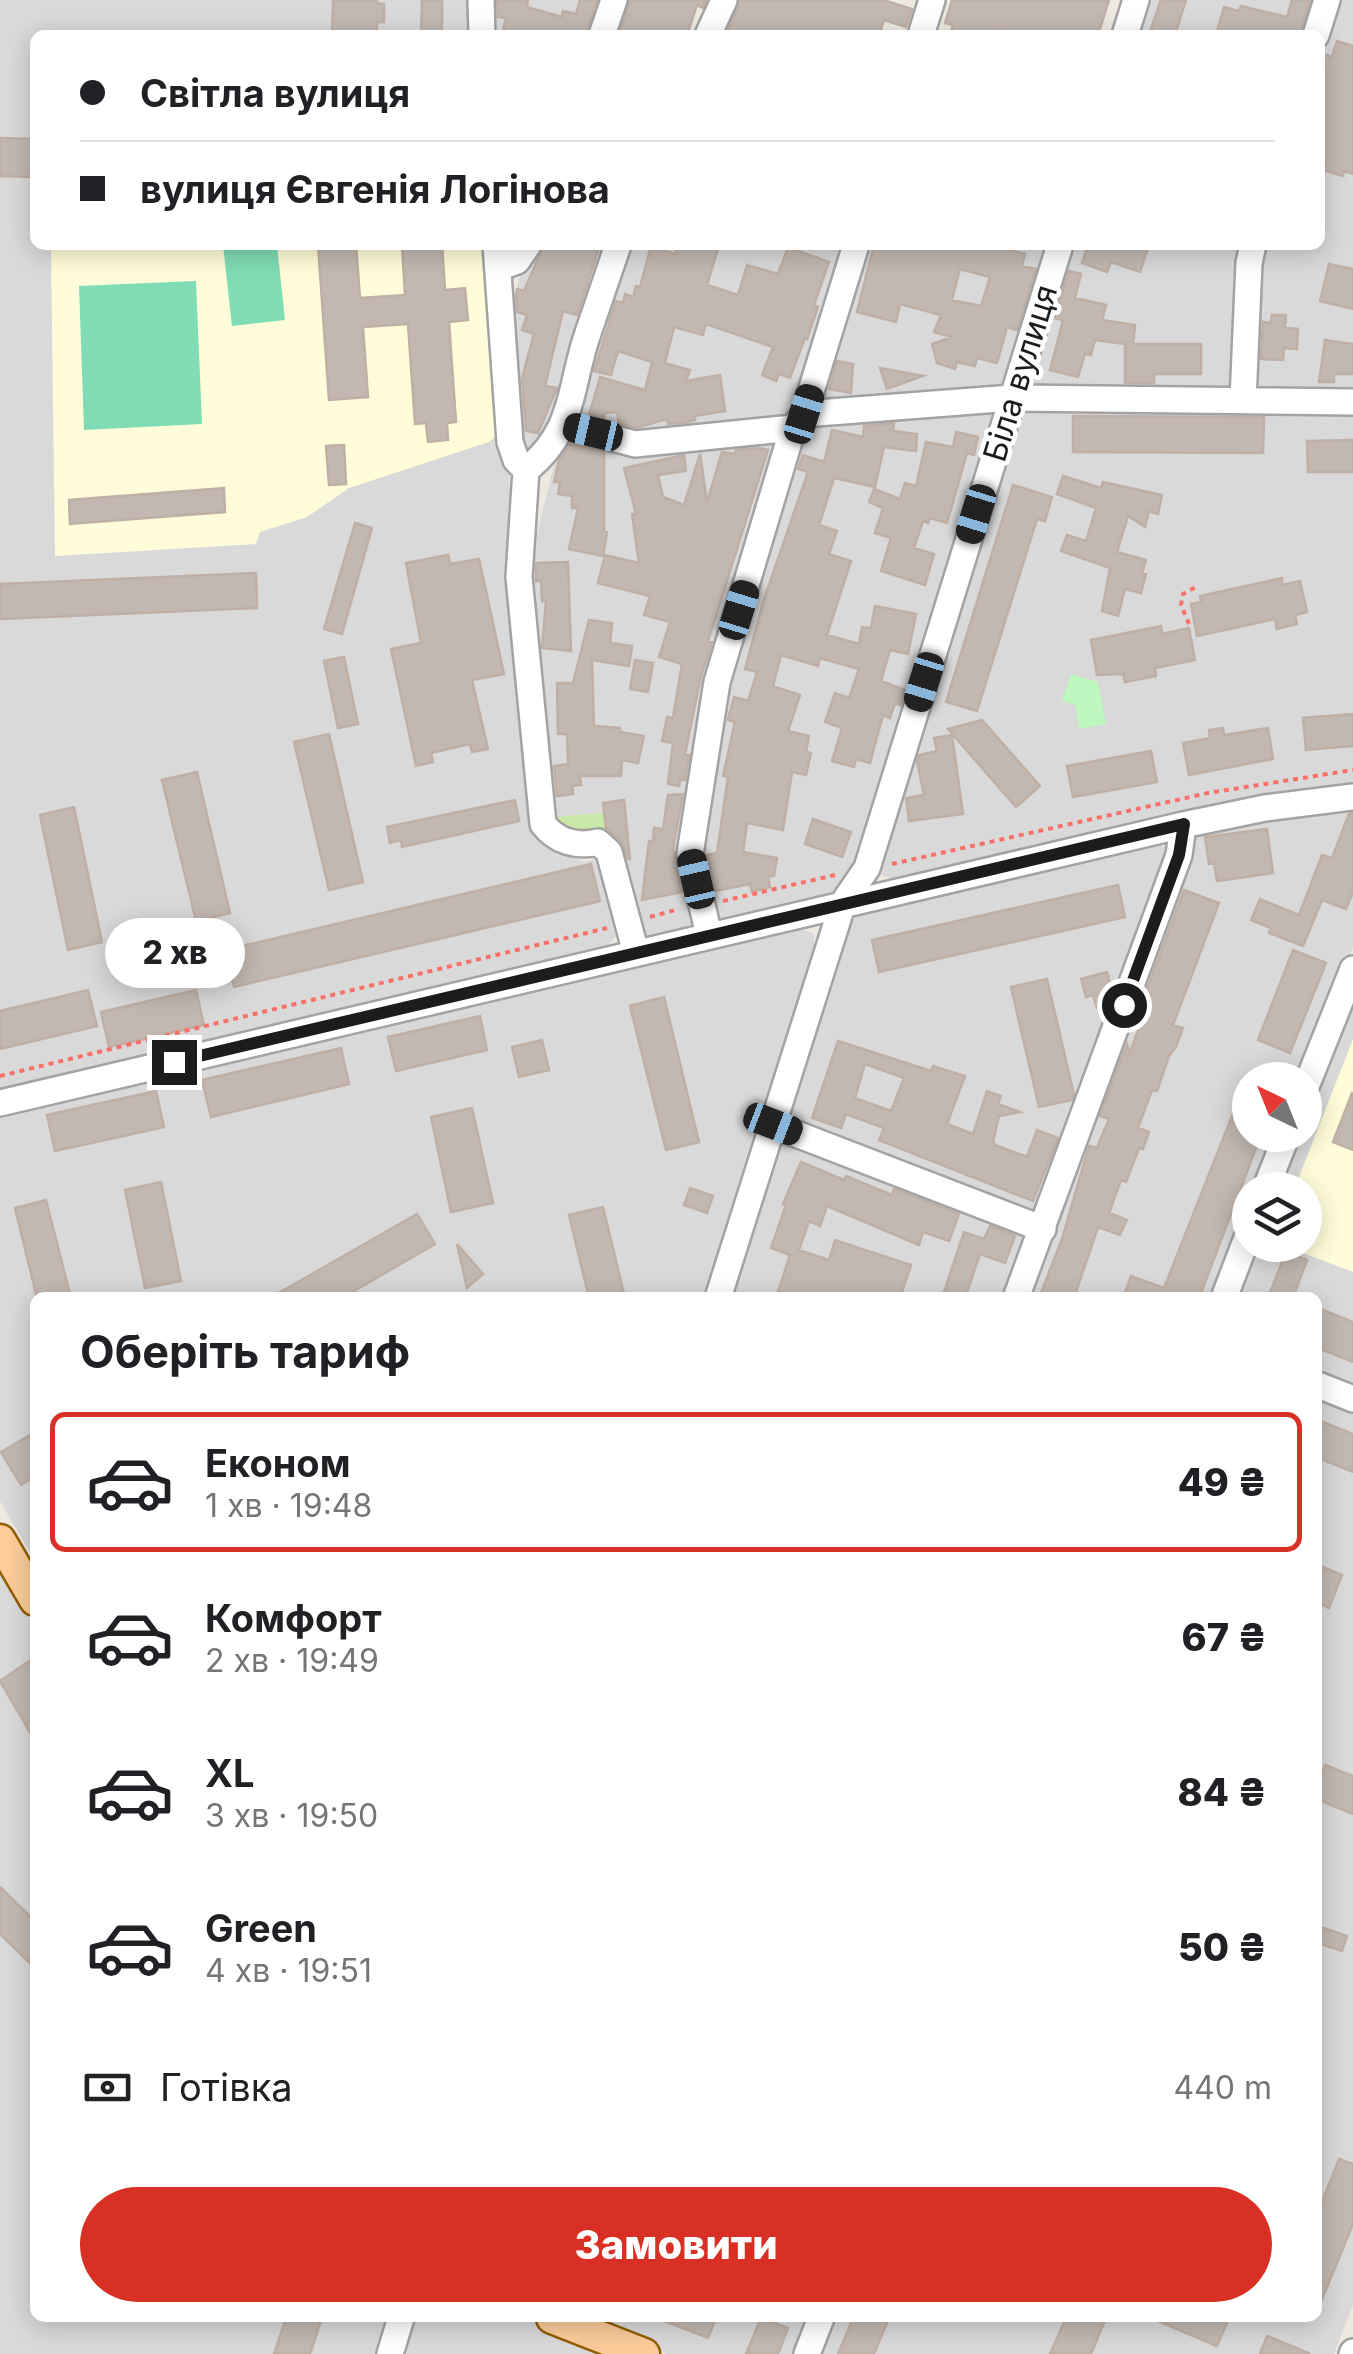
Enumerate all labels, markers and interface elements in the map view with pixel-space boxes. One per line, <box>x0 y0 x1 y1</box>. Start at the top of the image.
text: Світла вулиця <box>140 70 410 116</box>
text: вулиця Євгенія Логінова <box>140 166 610 212</box>
street label: Біла вулиця <box>975 280 1065 466</box>
car <box>781 381 827 447</box>
car <box>560 411 626 453</box>
car <box>953 481 999 547</box>
car <box>716 577 762 643</box>
car <box>901 649 947 715</box>
car <box>675 846 717 912</box>
callout: 2 хв <box>104 917 244 987</box>
text: 2 хв <box>142 933 208 972</box>
route start <box>1102 983 1147 1028</box>
route end <box>152 1040 197 1085</box>
north arrow <box>1232 1062 1322 1152</box>
map controls <box>1232 1062 1322 1262</box>
car <box>740 1099 806 1149</box>
button: layers <box>1232 1172 1322 1262</box>
text: Оберіть тариф <box>80 1324 410 1379</box>
icon: car <box>85 1437 175 1527</box>
text: Економ <box>205 1440 351 1486</box>
text: 49 ₴ <box>1178 1459 1267 1505</box>
text: 1 хв · 19:48 <box>205 1486 372 1525</box>
icon: car <box>85 1592 175 1682</box>
text: Комфорт <box>205 1595 382 1641</box>
text: 67 ₴ <box>1182 1614 1267 1660</box>
text: 2 хв · 19:49 <box>205 1641 379 1680</box>
icon: car <box>85 1747 175 1837</box>
text: XL <box>205 1750 255 1796</box>
text: 84 ₴ <box>1178 1769 1267 1815</box>
text: 3 хв · 19:50 <box>205 1796 378 1835</box>
icon: car <box>85 1902 175 1992</box>
text: Green <box>205 1905 317 1951</box>
text: 50 ₴ <box>1178 1924 1267 1970</box>
text: 4 хв · 19:51 <box>205 1951 372 1990</box>
icon: cash <box>80 2060 135 2115</box>
text: Готівка <box>160 2064 293 2110</box>
text: 440 m <box>1173 2068 1272 2107</box>
button: Замовити <box>80 2187 1272 2302</box>

